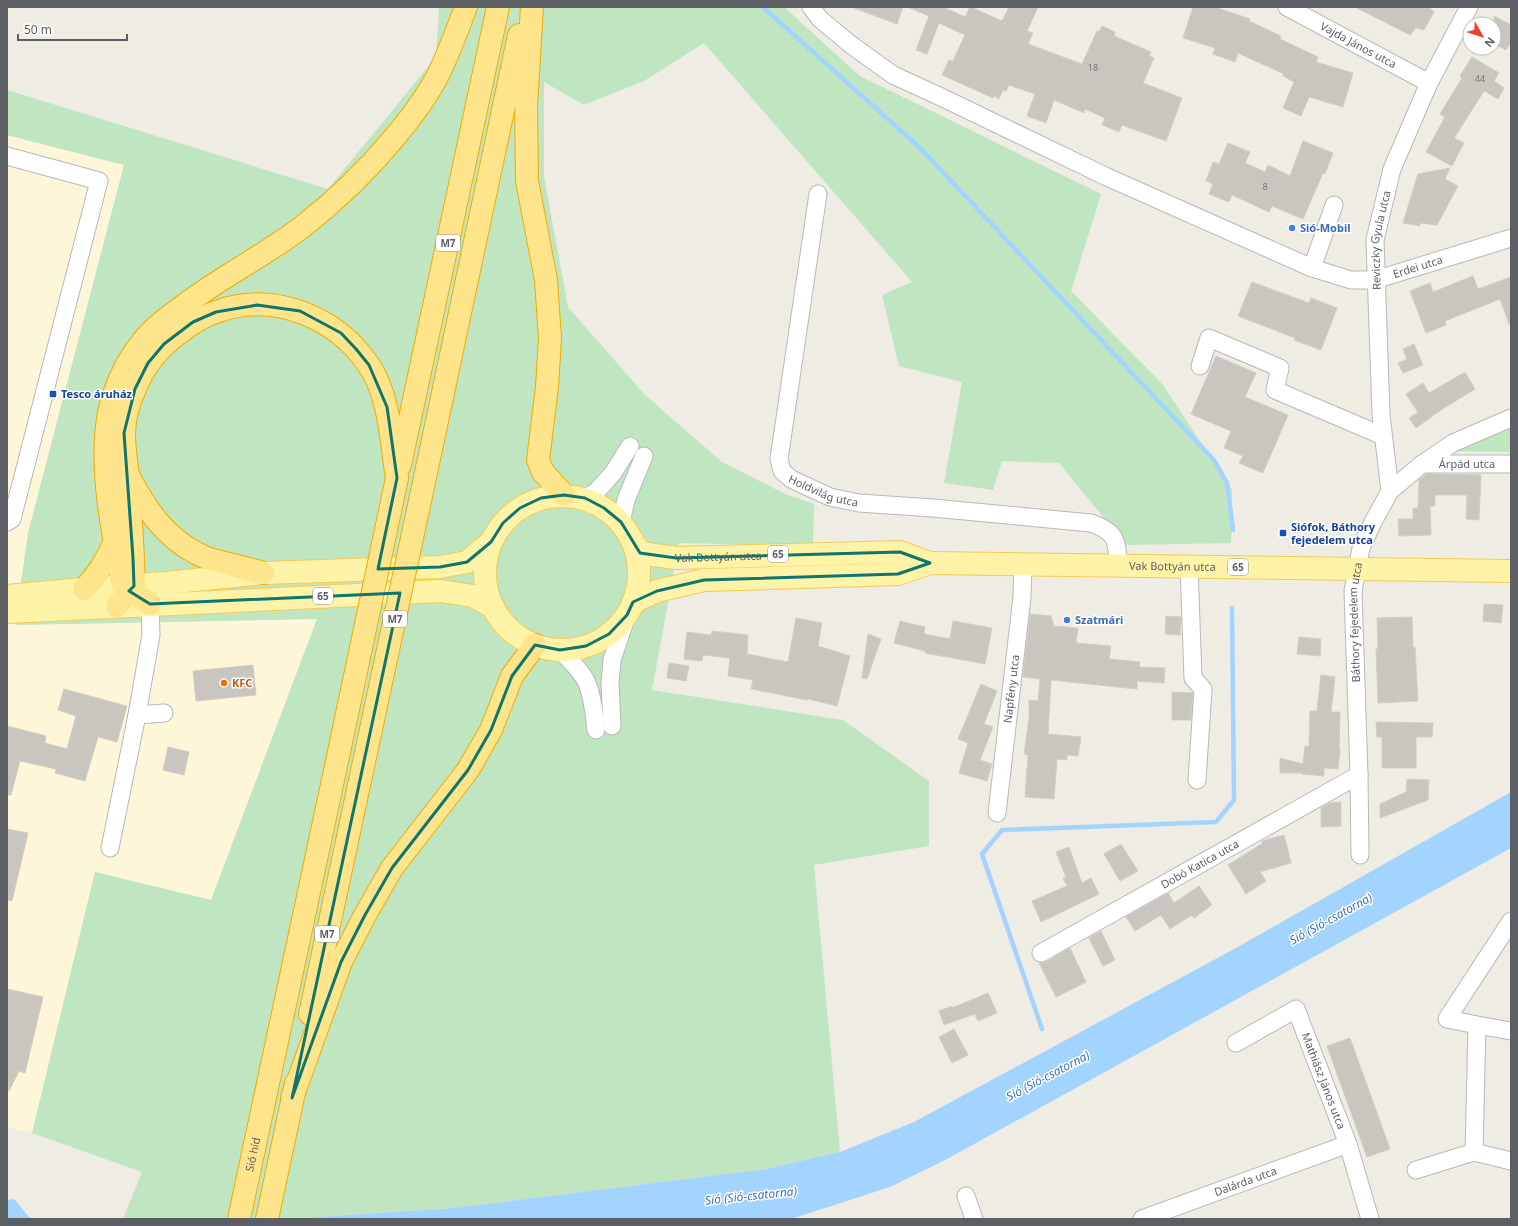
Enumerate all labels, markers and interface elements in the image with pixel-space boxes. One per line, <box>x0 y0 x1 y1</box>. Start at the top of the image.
scale bar <box>18 16 127 42</box>
north arrow <box>1462 16 1502 56</box>
street label: Vajda János utca <box>1318 18 1399 71</box>
text: 50 m <box>24 21 52 38</box>
text: N <box>1482 34 1499 51</box>
house number: 18 <box>1088 61 1098 74</box>
house number: 44 <box>1475 72 1485 85</box>
house number: 8 <box>1262 180 1268 193</box>
street label: Reviczky Gyula utca <box>1366 189 1394 290</box>
place label: Sió-Mobil <box>1300 220 1351 235</box>
marker: Sió-Mobil <box>1287 223 1297 233</box>
road number: M7 <box>436 235 460 251</box>
street label: Erdei utca <box>1391 252 1444 281</box>
place label: Tesco áruház <box>61 386 132 401</box>
marker: Tesco áruház <box>48 389 58 399</box>
street label: Árpád utca <box>1439 456 1495 471</box>
street label: Holdvilág utca <box>786 471 860 510</box>
place label: Siófok, Báthory fejedelem utca <box>1291 519 1376 547</box>
marker: Siófok, Báthory fejedelem utca <box>1278 528 1288 538</box>
road number: 65 <box>768 546 788 562</box>
street label: Vak Bottyán utca <box>675 548 762 565</box>
street label: Vak Bottyán utca <box>1129 558 1216 574</box>
road number: 65 <box>1228 559 1248 575</box>
street label: Báthory fejedelem utca <box>1345 561 1365 683</box>
road number: 65 <box>313 588 333 604</box>
road number: M7 <box>383 611 407 627</box>
place label: Szatmári <box>1075 612 1123 627</box>
marker: Szatmári <box>1062 615 1072 625</box>
street label: Napfény utca <box>999 654 1022 724</box>
place label: KFC <box>232 675 252 690</box>
marker: KFC <box>219 678 229 688</box>
street label: Dobó Katica utca <box>1158 836 1241 892</box>
water label: Sió (Sió-csatorna) <box>1286 889 1375 948</box>
road number: M7 <box>315 926 339 942</box>
street label: Mathiász János utca <box>1299 1030 1350 1131</box>
water label: Sió (Sió-csatorna) <box>1003 1046 1093 1105</box>
street label: Sió híd <box>241 1136 263 1173</box>
street label: Dalárda utca <box>1212 1163 1279 1199</box>
water label: Sió (Sió-csatorna) <box>704 1182 798 1209</box>

